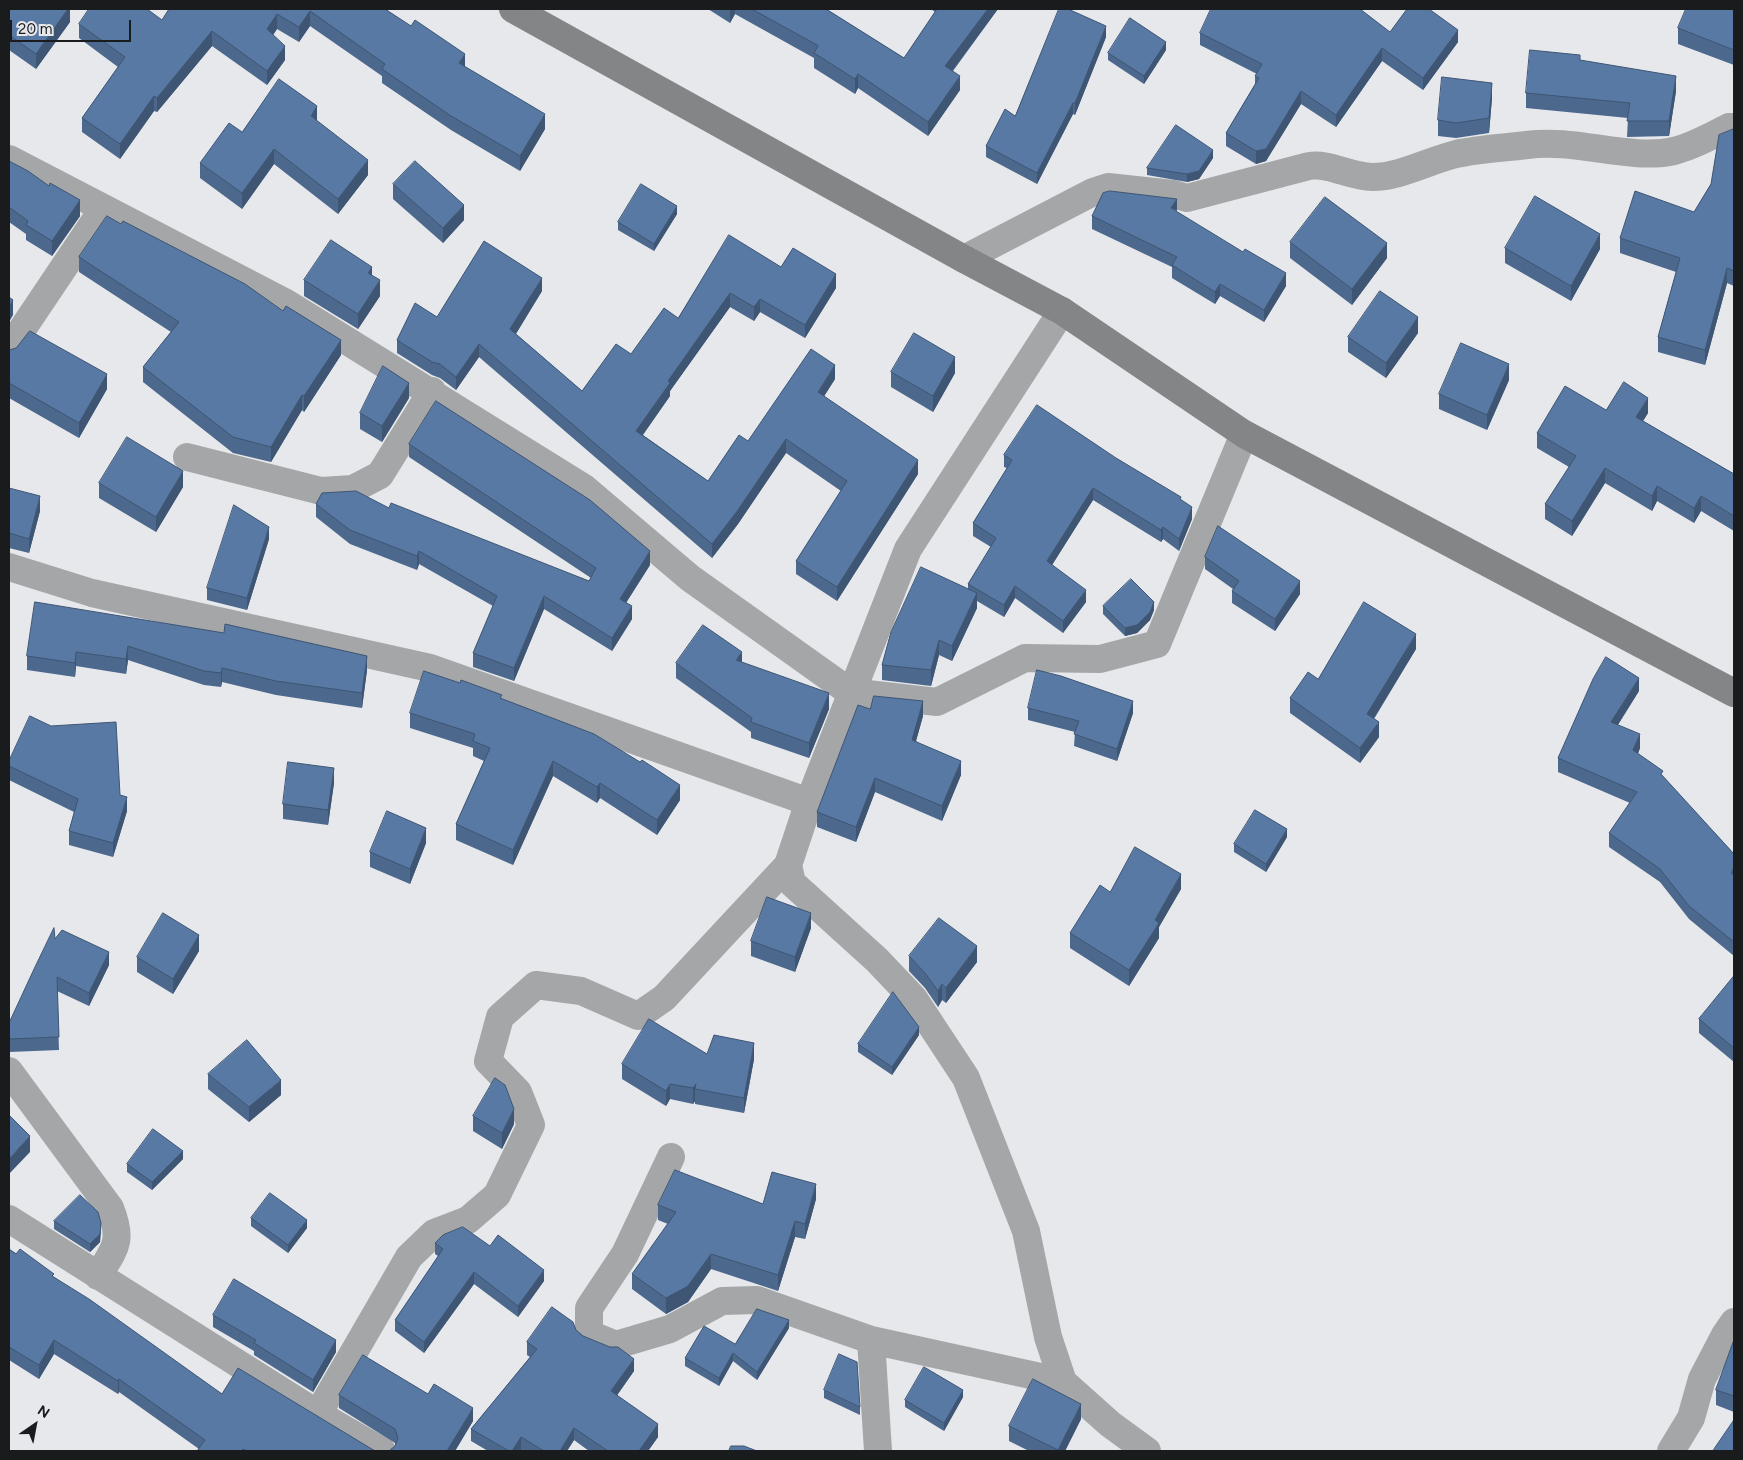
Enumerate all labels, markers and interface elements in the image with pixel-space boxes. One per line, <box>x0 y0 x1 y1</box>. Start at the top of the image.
scale bar <box>12 10 134 42</box>
text: 20 m <box>18 20 52 38</box>
north arrow <box>10 1400 60 1450</box>
text: N <box>34 1402 53 1422</box>

